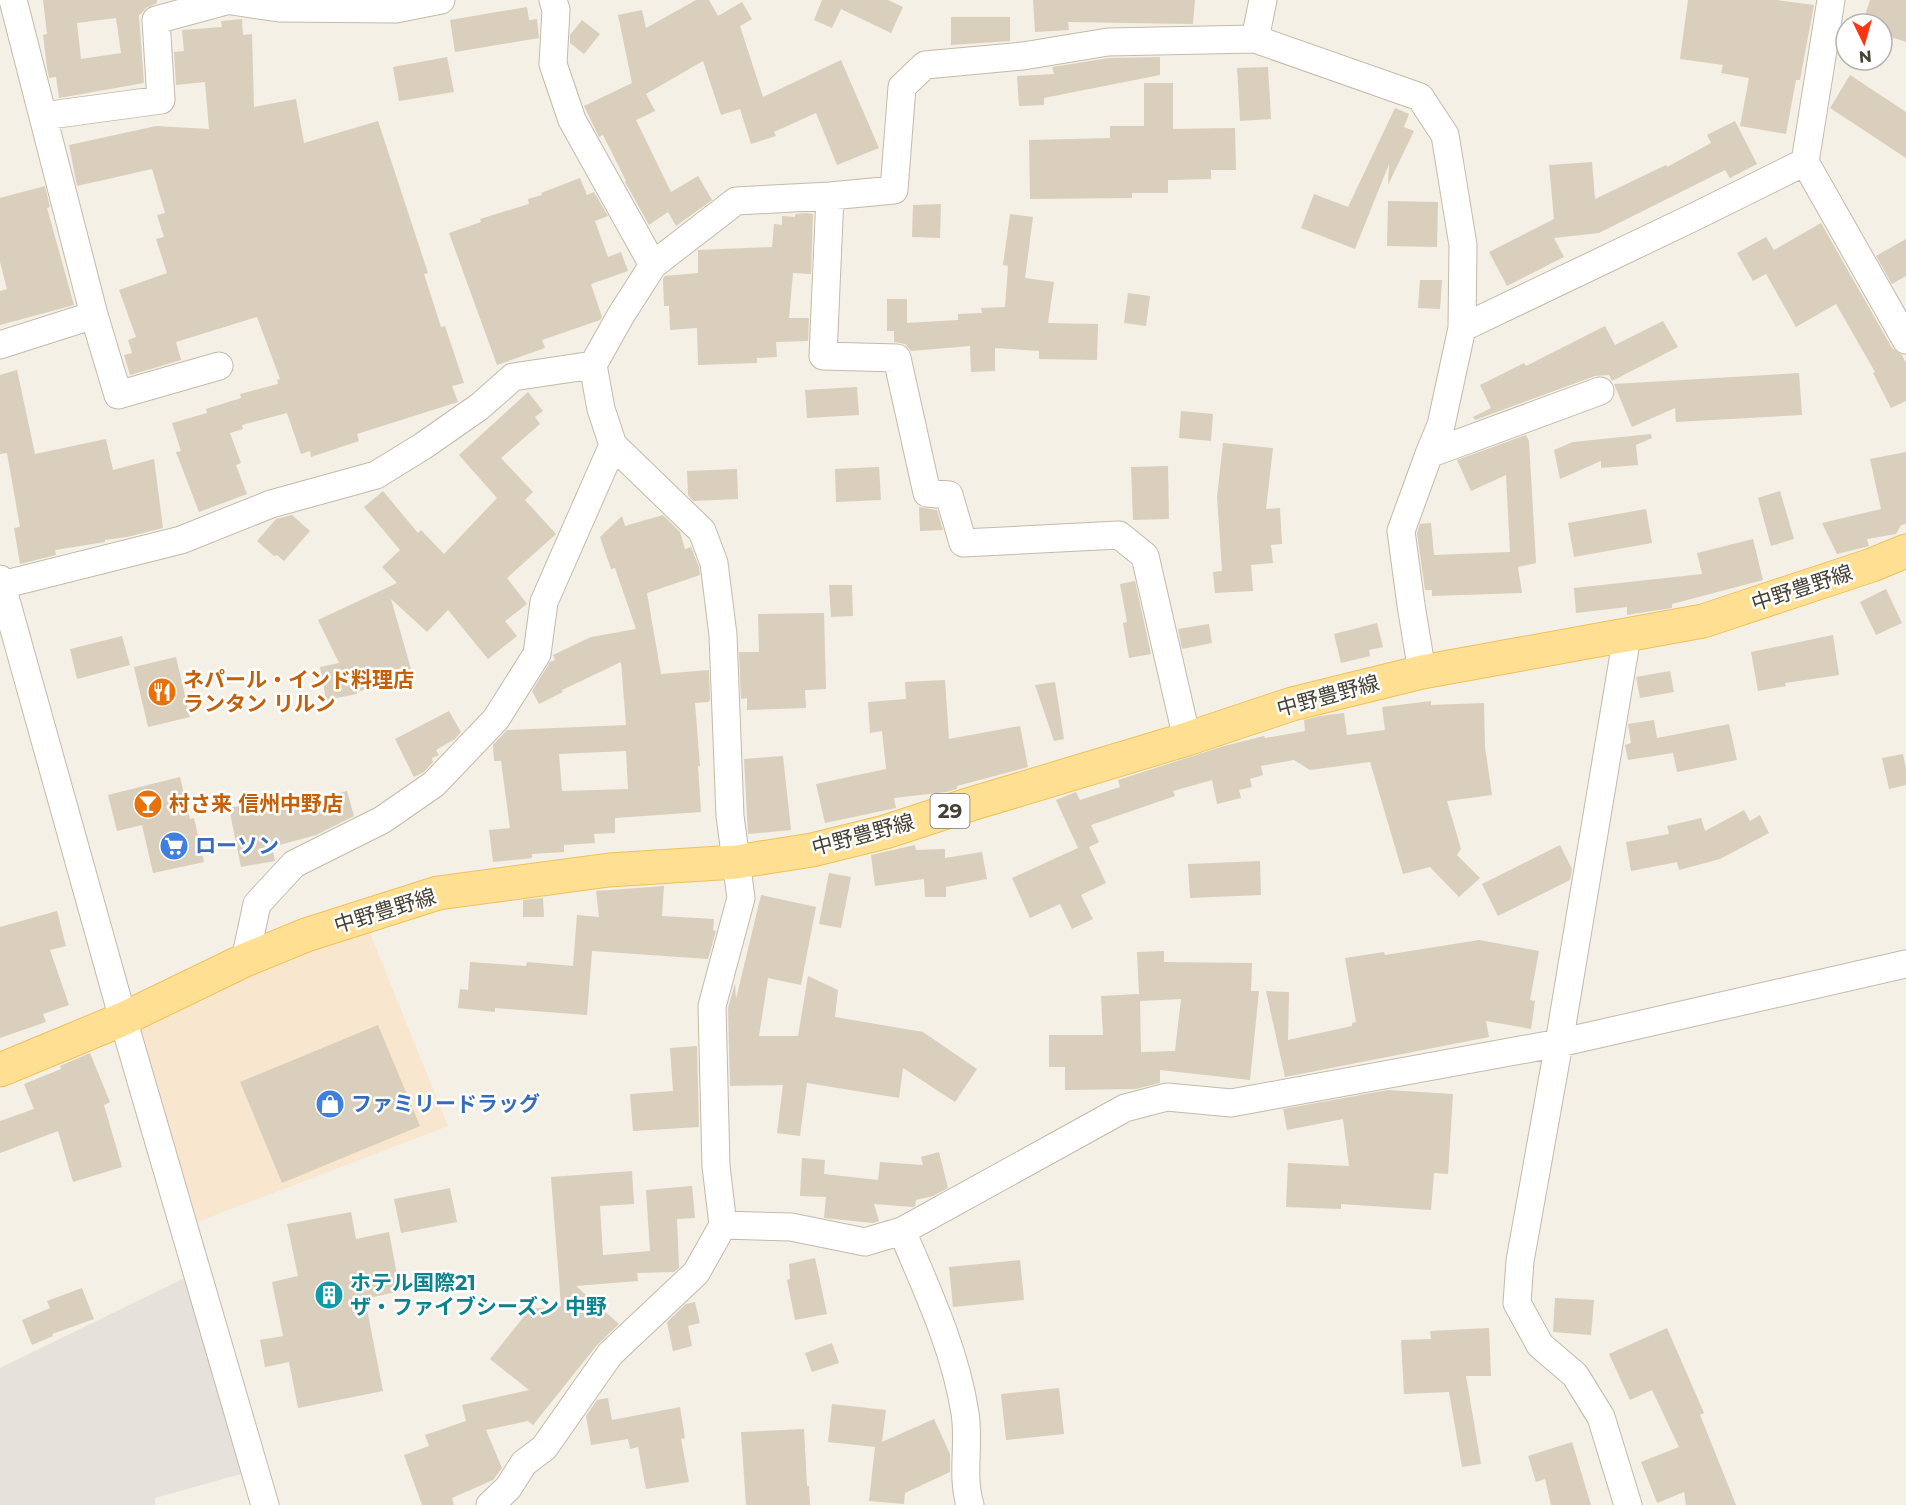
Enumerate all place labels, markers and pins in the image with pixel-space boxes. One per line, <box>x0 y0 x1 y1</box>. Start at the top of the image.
place label: ネパール・インド料理店 ランタン リルン <box>183 667 414 716</box>
restaurant icon: ネパール・インド料理店 ランタン リルン <box>146 676 178 708</box>
bar icon: 村さ来 信州中野店 <box>132 788 164 820</box>
place label: 村さ来 信州中野店 <box>169 791 343 816</box>
supermarket icon: ローソン <box>158 830 190 862</box>
place label: ローソン <box>195 833 279 858</box>
shop icon: ファミリードラッグ <box>314 1088 346 1120</box>
place label: ファミリードラッグ <box>351 1091 540 1116</box>
place label: ホテル国際21 ザ・ファイブシーズン 中野 <box>350 1270 607 1319</box>
building icon: ホテル国際21 ザ・ファイブシーズン 中野 <box>313 1279 345 1311</box>

